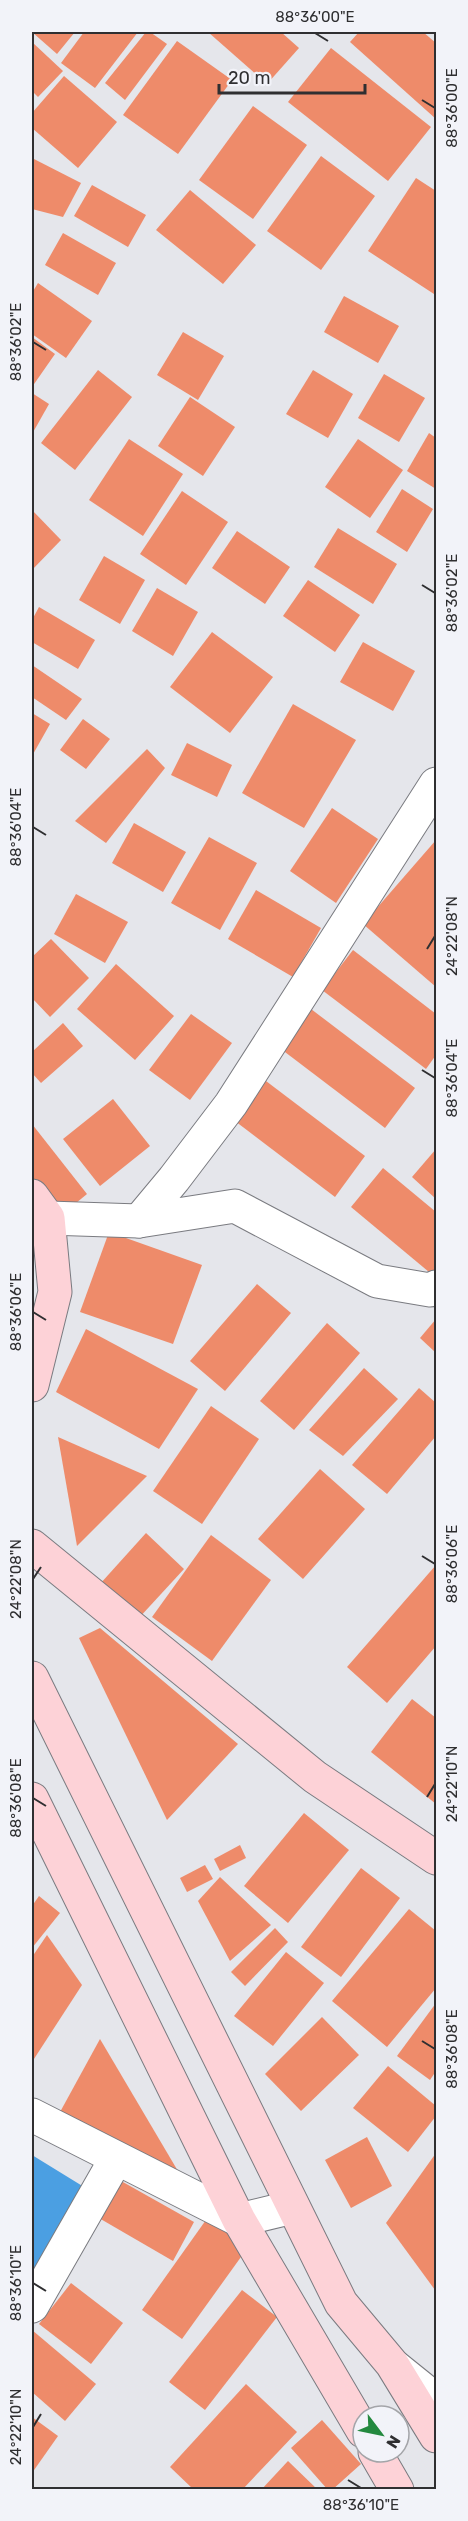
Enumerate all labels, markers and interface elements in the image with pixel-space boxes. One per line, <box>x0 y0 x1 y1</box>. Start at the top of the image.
text: 88°36'00"E <box>275 8 355 26</box>
scale bar <box>219 57 364 95</box>
text: 20 m <box>228 67 270 89</box>
text: 88°36'00"E <box>443 68 461 148</box>
text: 88°36'02"E <box>7 303 25 381</box>
text: 88°36'02"E <box>443 554 461 632</box>
text: 88°36'04"E <box>7 788 25 866</box>
text: 24°22'08"N <box>443 896 461 976</box>
text: 88°36'04"E <box>443 1039 461 1117</box>
text: 88°36'06"E <box>7 1273 25 1351</box>
text: 88°36'06"E <box>443 1525 461 1603</box>
text: 24°22'08"N <box>7 1539 25 1619</box>
text: 24°22'10"N <box>443 1746 461 1822</box>
text: 88°36'08"E <box>7 1758 25 1838</box>
text: 88°36'08"E <box>443 2009 461 2089</box>
text: 88°36'10"E <box>7 2245 25 2321</box>
text: 24°22'10"N <box>7 2389 25 2465</box>
north arrow <box>351 2404 411 2464</box>
text: N <box>382 2432 404 2452</box>
text: 88°36'10"E <box>323 2496 399 2514</box>

